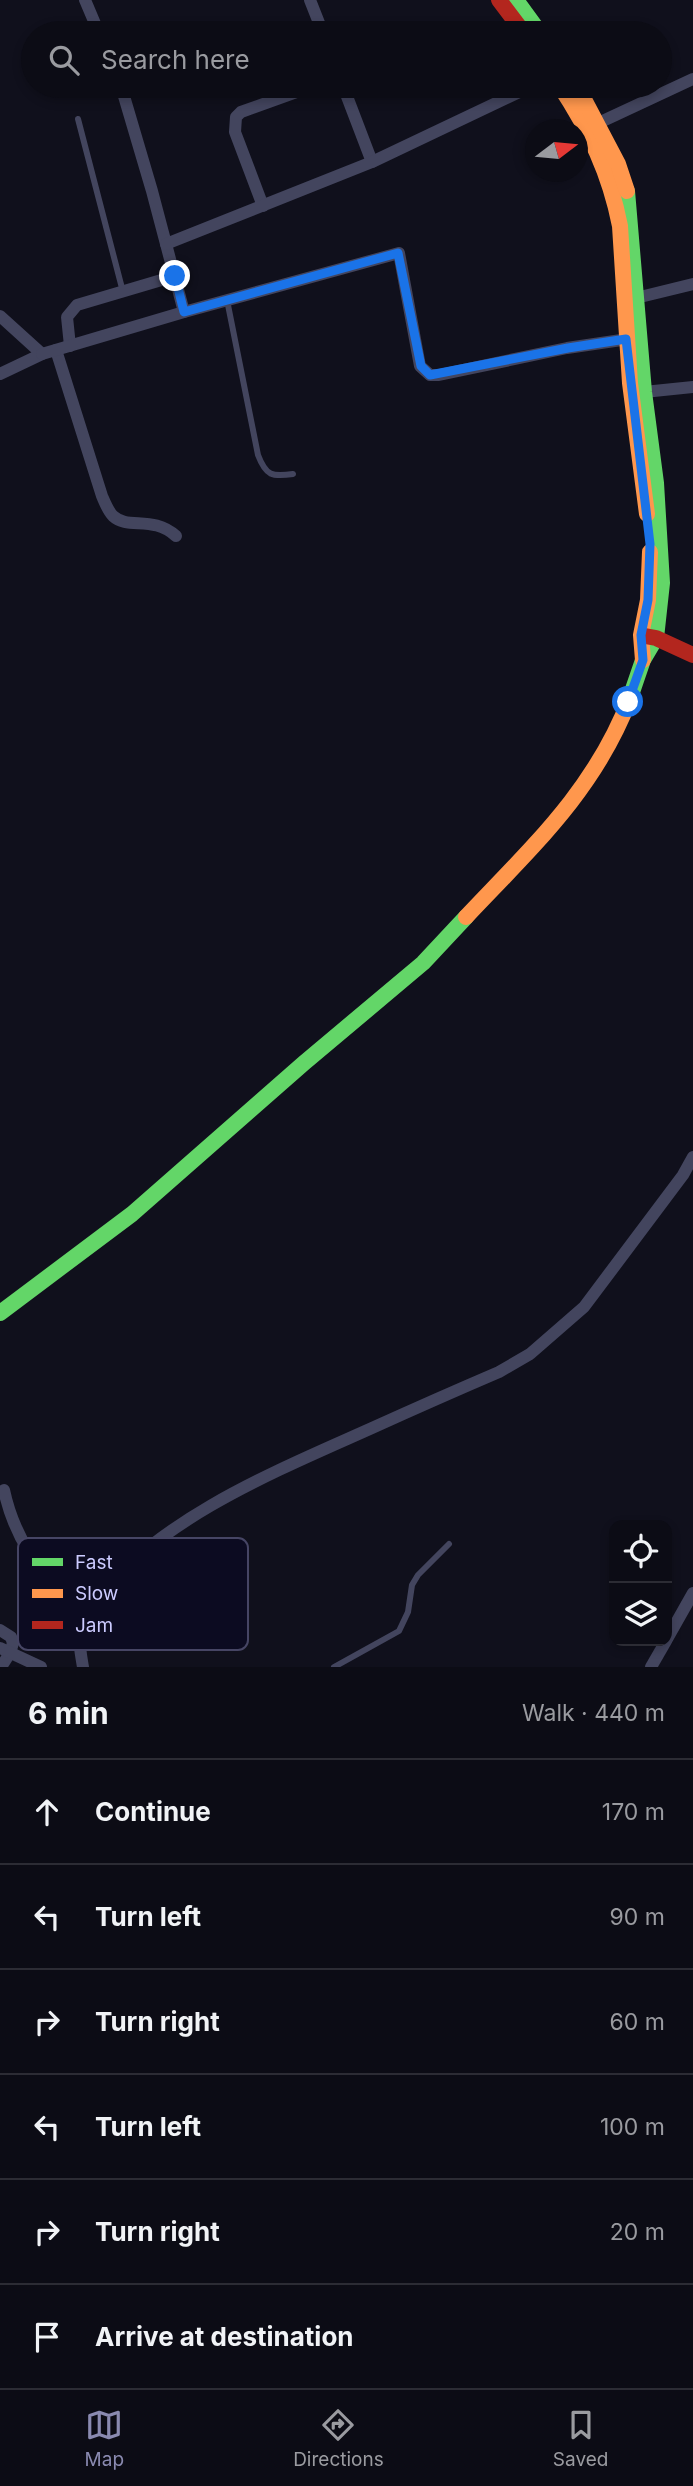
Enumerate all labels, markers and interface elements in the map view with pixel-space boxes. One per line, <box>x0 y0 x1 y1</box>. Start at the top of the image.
search box <box>21 21 672 98</box>
icon: search <box>45 41 83 79</box>
text: Search here <box>101 44 250 75</box>
north arrow <box>525 119 588 182</box>
route end <box>159 260 190 291</box>
route start <box>612 686 643 717</box>
map controls <box>609 1520 672 1646</box>
button: locate <box>609 1520 672 1583</box>
legend <box>18 1538 248 1650</box>
text: Fast <box>75 1551 113 1574</box>
text: Slow <box>75 1582 118 1605</box>
button: layers <box>609 1583 672 1646</box>
text: Jam <box>75 1614 113 1637</box>
text: 6 min <box>28 1695 109 1731</box>
text: Walk · 440 m <box>522 1699 665 1727</box>
icon: ahead <box>28 1793 66 1831</box>
text: Continue <box>95 1796 211 1827</box>
text: 170 m <box>602 1798 665 1826</box>
icon: left <box>28 1898 66 1936</box>
text: Turn left <box>95 1901 201 1932</box>
text: 90 m <box>610 1903 665 1931</box>
icon: right <box>28 2003 66 2041</box>
text: Turn right <box>95 2006 220 2037</box>
text: 60 m <box>610 2008 665 2036</box>
icon: left <box>28 2108 66 2146</box>
text: Turn left <box>95 2111 201 2142</box>
text: 100 m <box>600 2113 665 2141</box>
icon: right <box>28 2213 66 2251</box>
text: Turn right <box>95 2216 220 2247</box>
text: 20 m <box>610 2218 665 2246</box>
icon: arrive <box>28 2318 66 2356</box>
text: Arrive at destination <box>95 2321 354 2352</box>
tab: Map <box>85 2406 124 2471</box>
tab: Directions <box>293 2406 384 2471</box>
tab: Saved <box>553 2406 608 2471</box>

